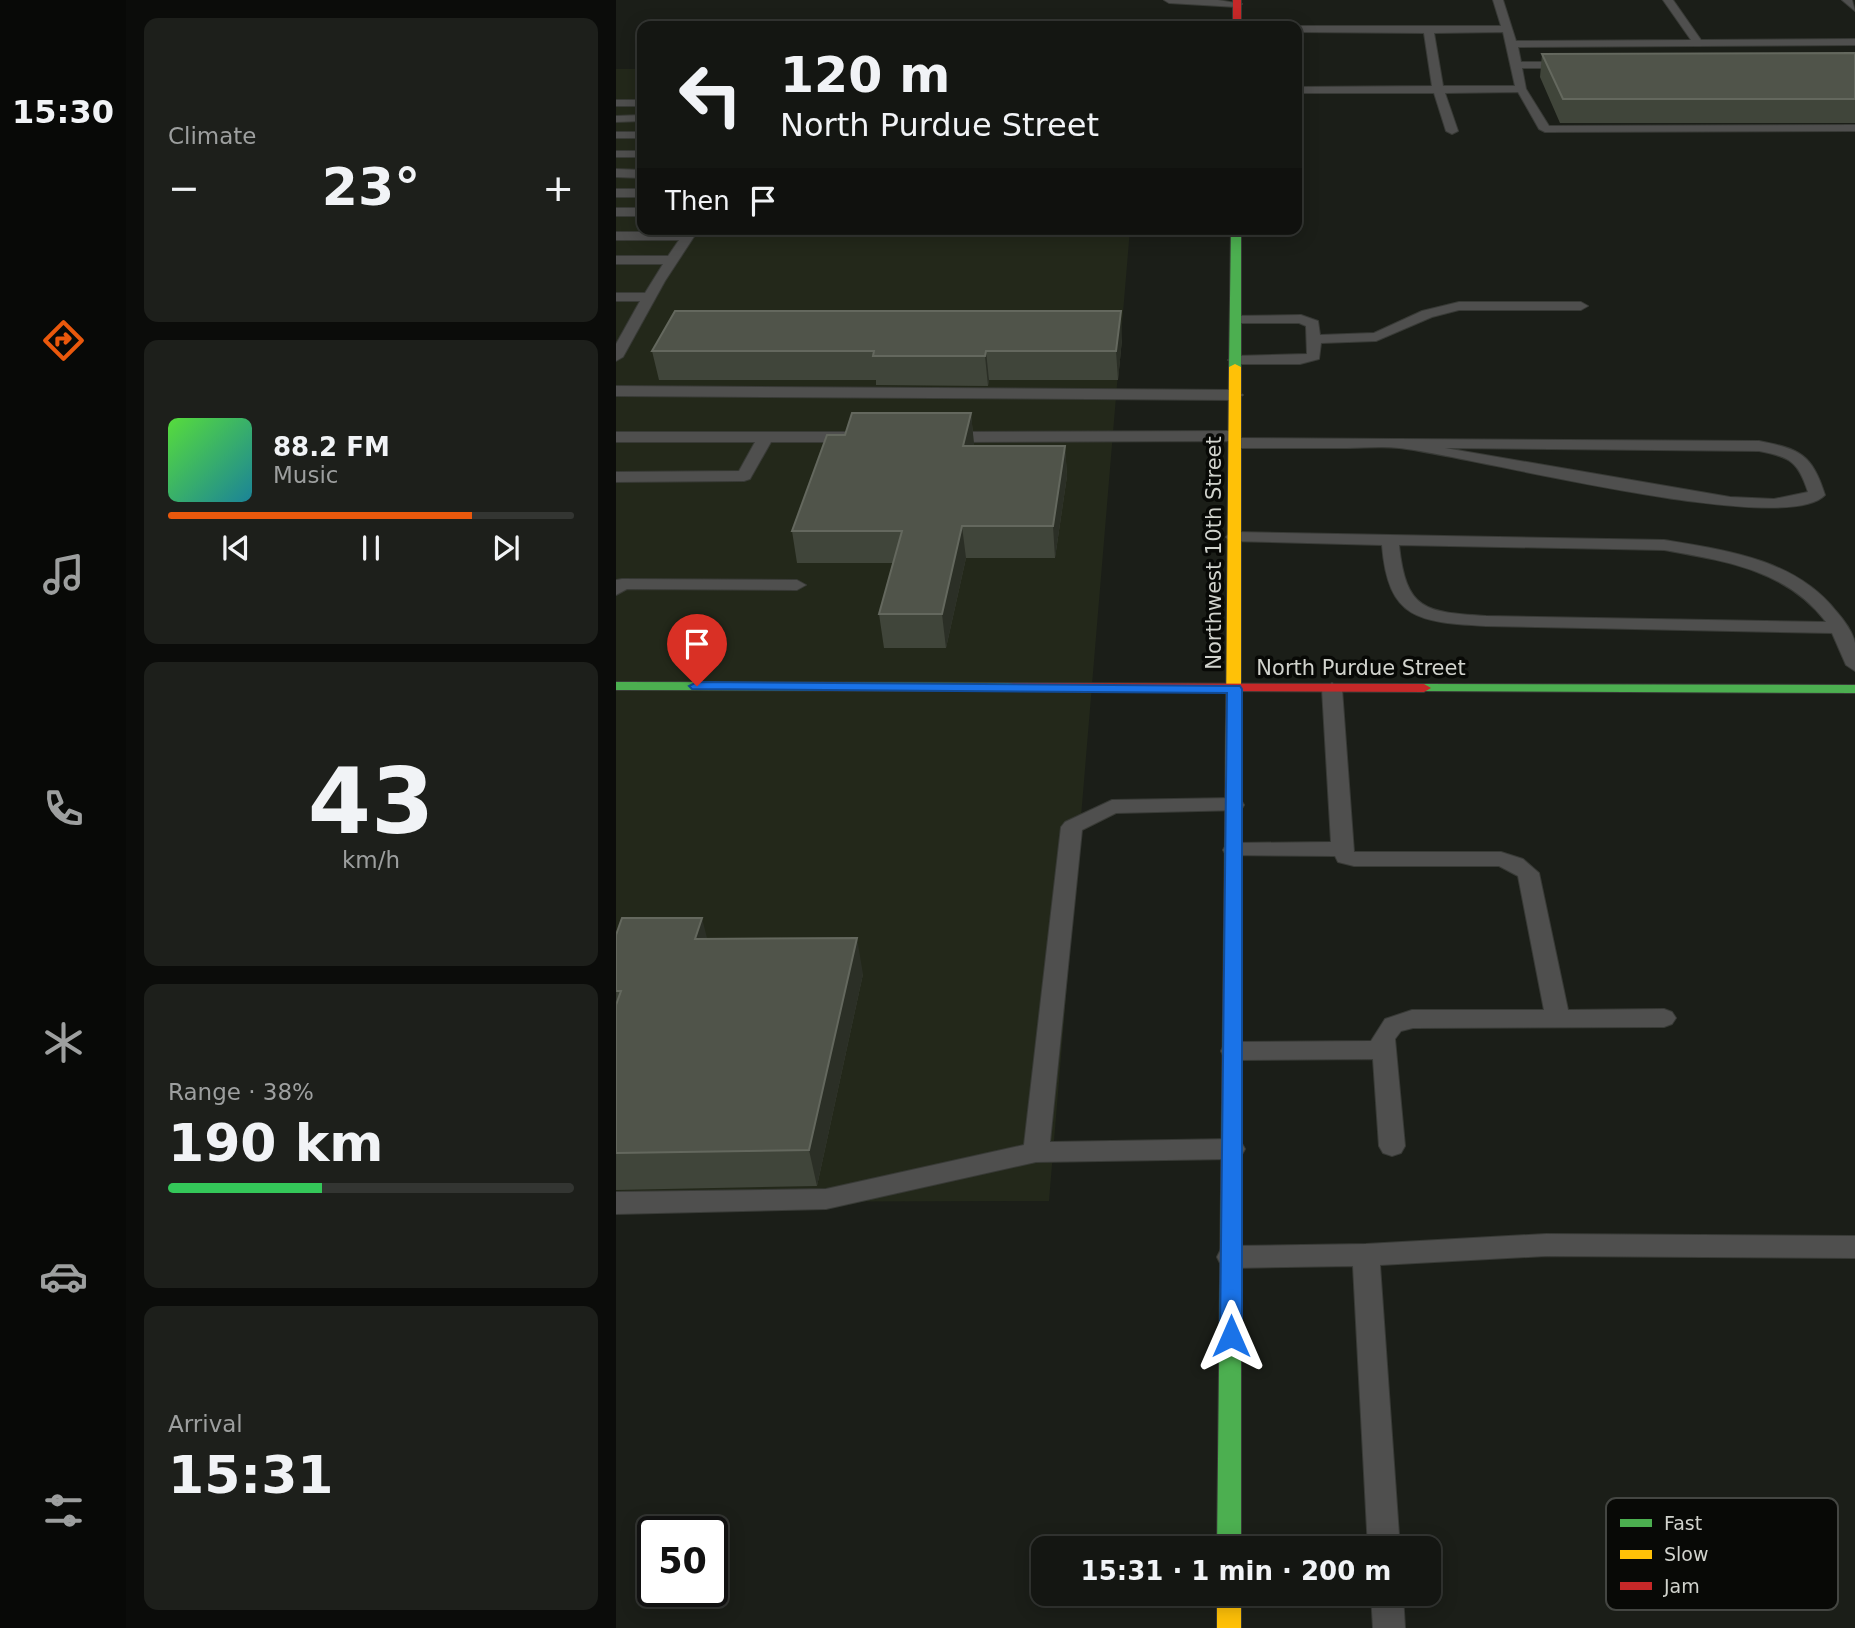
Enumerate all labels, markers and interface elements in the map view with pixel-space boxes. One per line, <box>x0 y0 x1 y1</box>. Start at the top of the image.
text: 120 m <box>780 47 950 104</box>
icon: left <box>665 49 756 140</box>
text: 15:30 <box>12 93 114 131</box>
text: North Purdue Street <box>780 106 1099 144</box>
text: Climate <box>168 123 257 149</box>
text: 23° <box>322 157 420 217</box>
text: − <box>168 166 200 210</box>
text: + <box>542 166 574 210</box>
icon: arrive <box>744 182 782 220</box>
text: Then <box>665 186 730 216</box>
icon: directions <box>39 316 88 365</box>
text: 88.2 FM <box>273 432 390 462</box>
street label: Northwest 10th Street <box>1202 436 1226 670</box>
text: Music <box>273 462 338 488</box>
icon: previous <box>217 529 255 567</box>
icon: pause <box>352 529 390 567</box>
icon: next <box>487 529 525 567</box>
icon: music <box>39 550 88 599</box>
pin <box>667 614 727 686</box>
icon: arrive <box>678 625 716 663</box>
street label: North Purdue Street <box>1256 656 1466 680</box>
text: 43 <box>308 749 434 854</box>
icon: phone <box>39 784 88 833</box>
text: km/h <box>342 847 400 873</box>
icon: climate <box>39 1018 88 1067</box>
text: Range · 38% <box>168 1079 314 1105</box>
text: 190 km <box>168 1113 383 1173</box>
icon: car <box>39 1252 88 1301</box>
position arrow <box>1194 1299 1268 1373</box>
text: Arrival <box>168 1411 243 1437</box>
text: 15:31 <box>168 1445 334 1505</box>
icon: filters <box>39 1486 88 1535</box>
legend <box>1606 1498 1838 1610</box>
text: Fast <box>1664 1512 1702 1534</box>
speed limit sign: 50 <box>637 1516 728 1607</box>
text: Slow <box>1664 1543 1709 1565</box>
text: 15:31 · 1 min · 200 m <box>1081 1556 1391 1586</box>
text: Jam <box>1663 1575 1700 1597</box>

